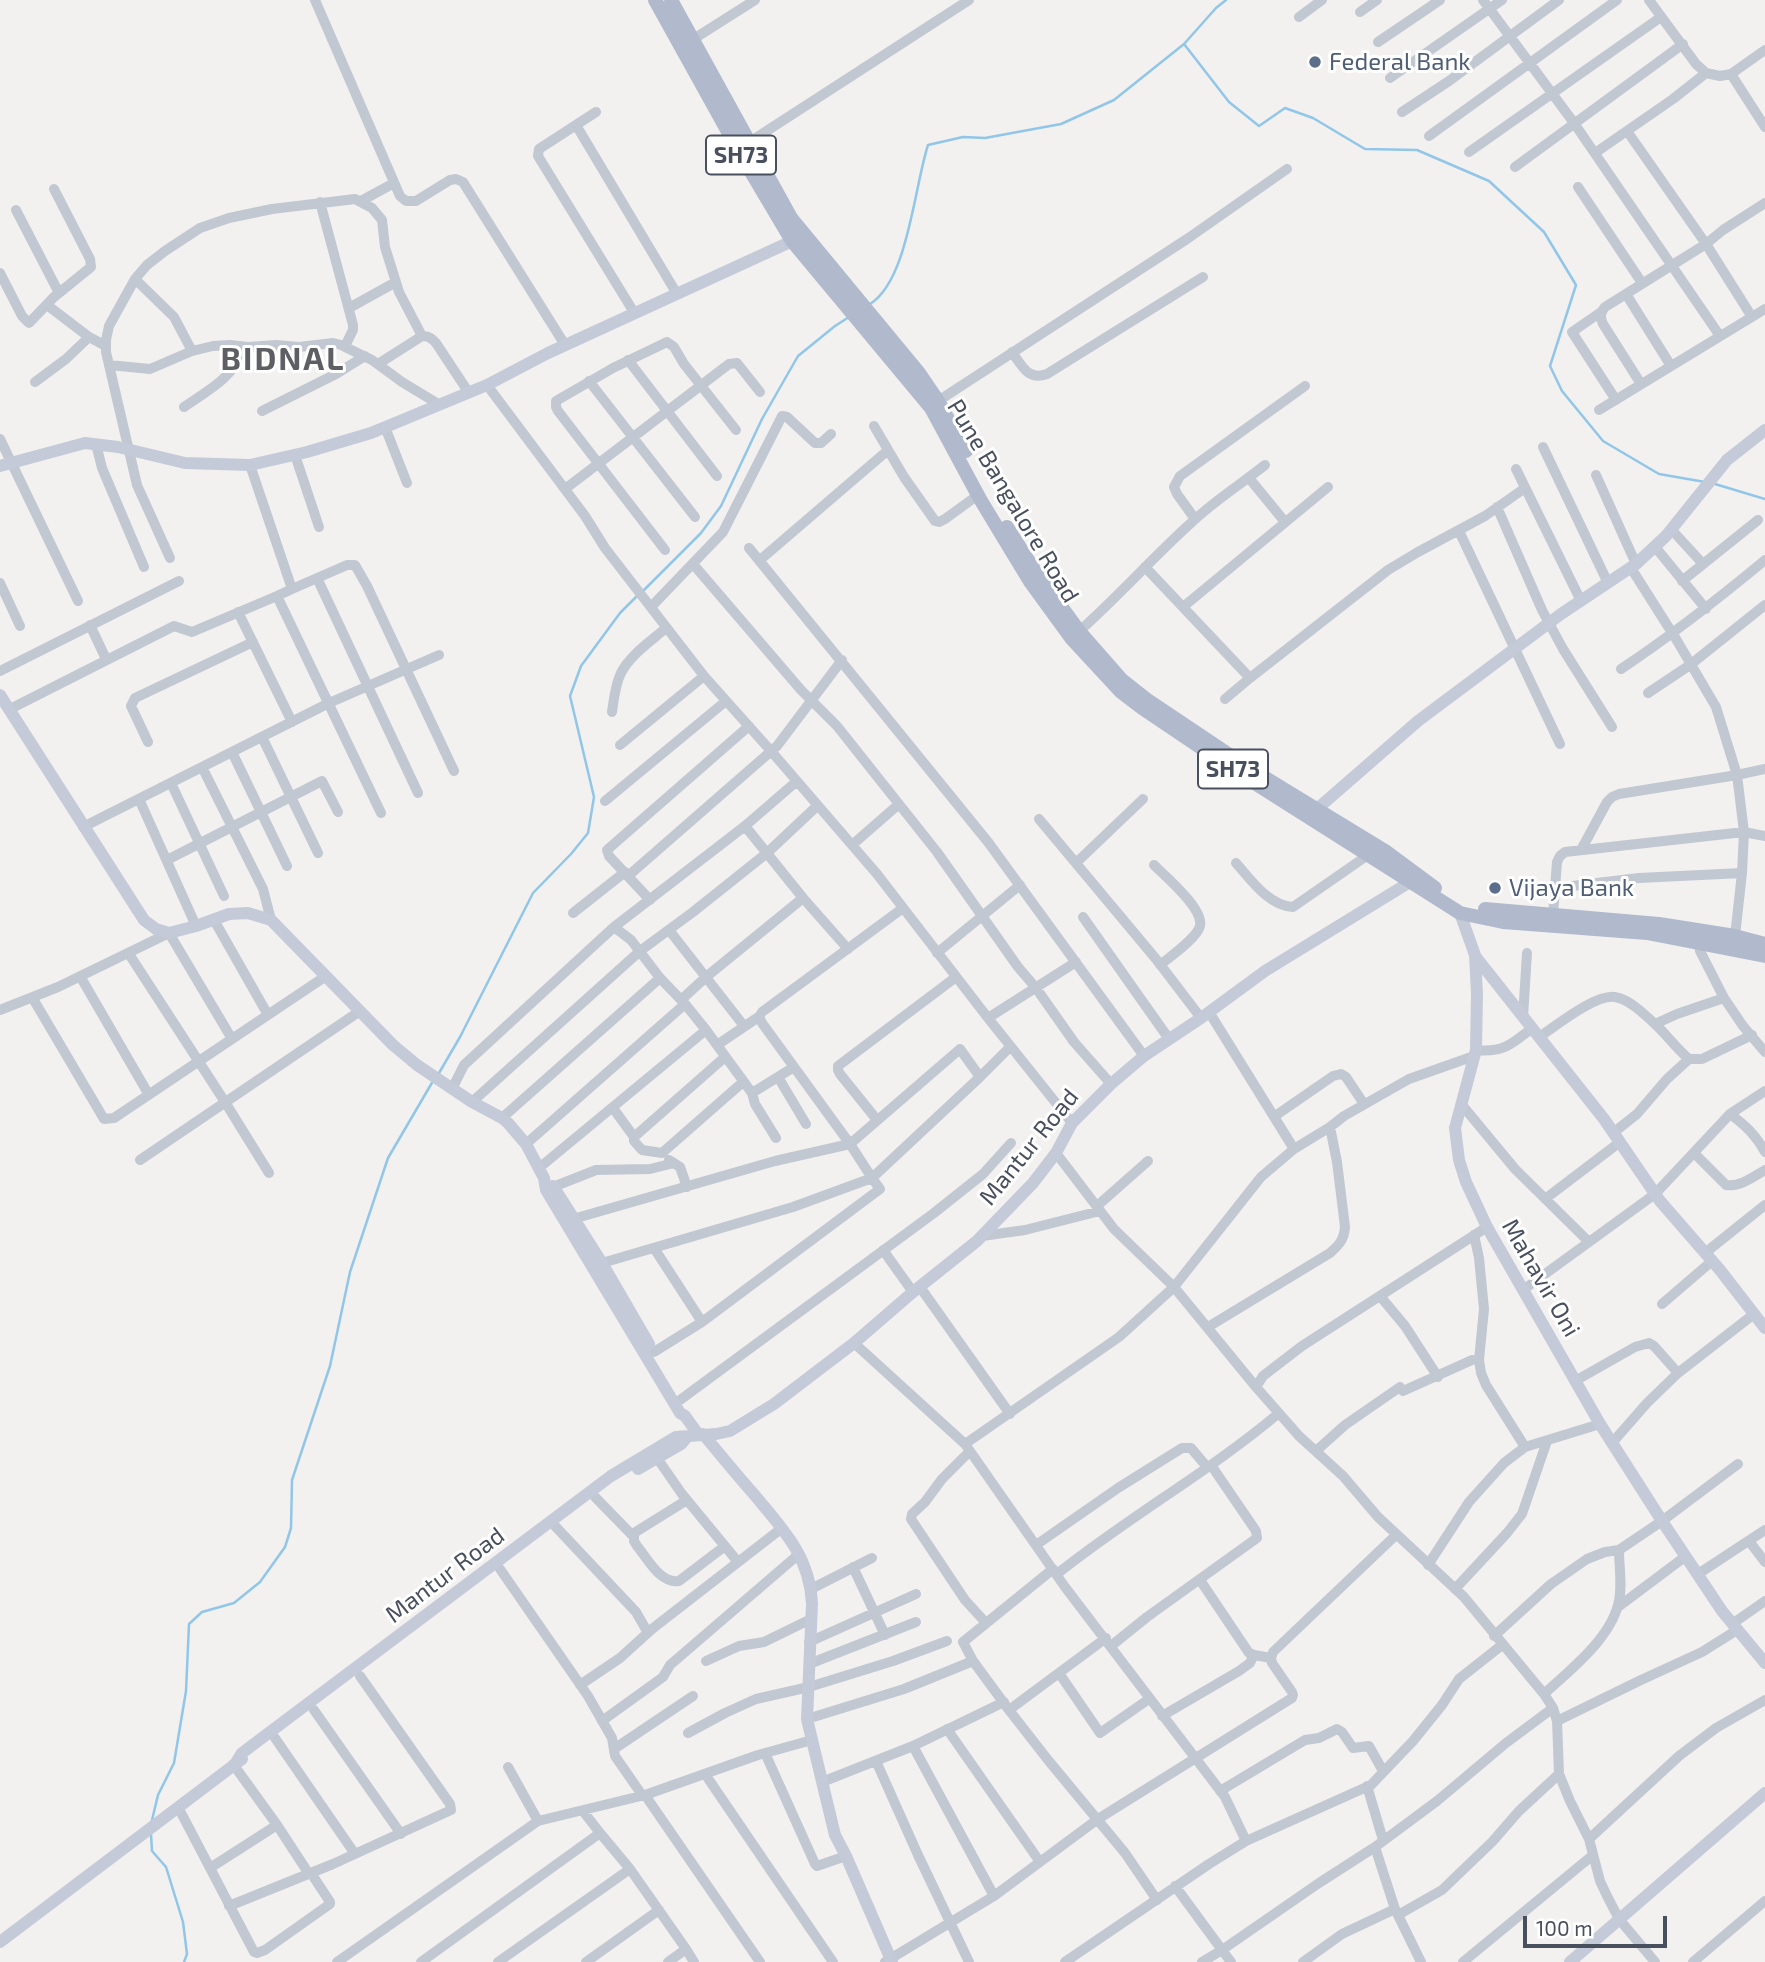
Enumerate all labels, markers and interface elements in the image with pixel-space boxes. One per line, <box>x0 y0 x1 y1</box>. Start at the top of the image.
place label: Federal Bank <box>1329 48 1471 76</box>
marker: Federal Bank <box>1307 54 1323 70</box>
road number: SH73 <box>706 136 776 174</box>
district label: BIDNAL <box>221 340 345 378</box>
street label: Pune Bangalore Road <box>941 394 1085 608</box>
road number: SH73 <box>1198 750 1268 789</box>
place label: Vijaya Bank <box>1509 874 1634 902</box>
marker: Vijaya Bank <box>1487 880 1503 896</box>
street label: Mantur Road <box>973 1083 1085 1211</box>
street label: Mahavir Oni <box>1496 1214 1586 1342</box>
street label: Mantur Road <box>380 1521 510 1629</box>
scale bar <box>1527 1902 1670 1946</box>
text: 100 m <box>1536 1915 1593 1940</box>

